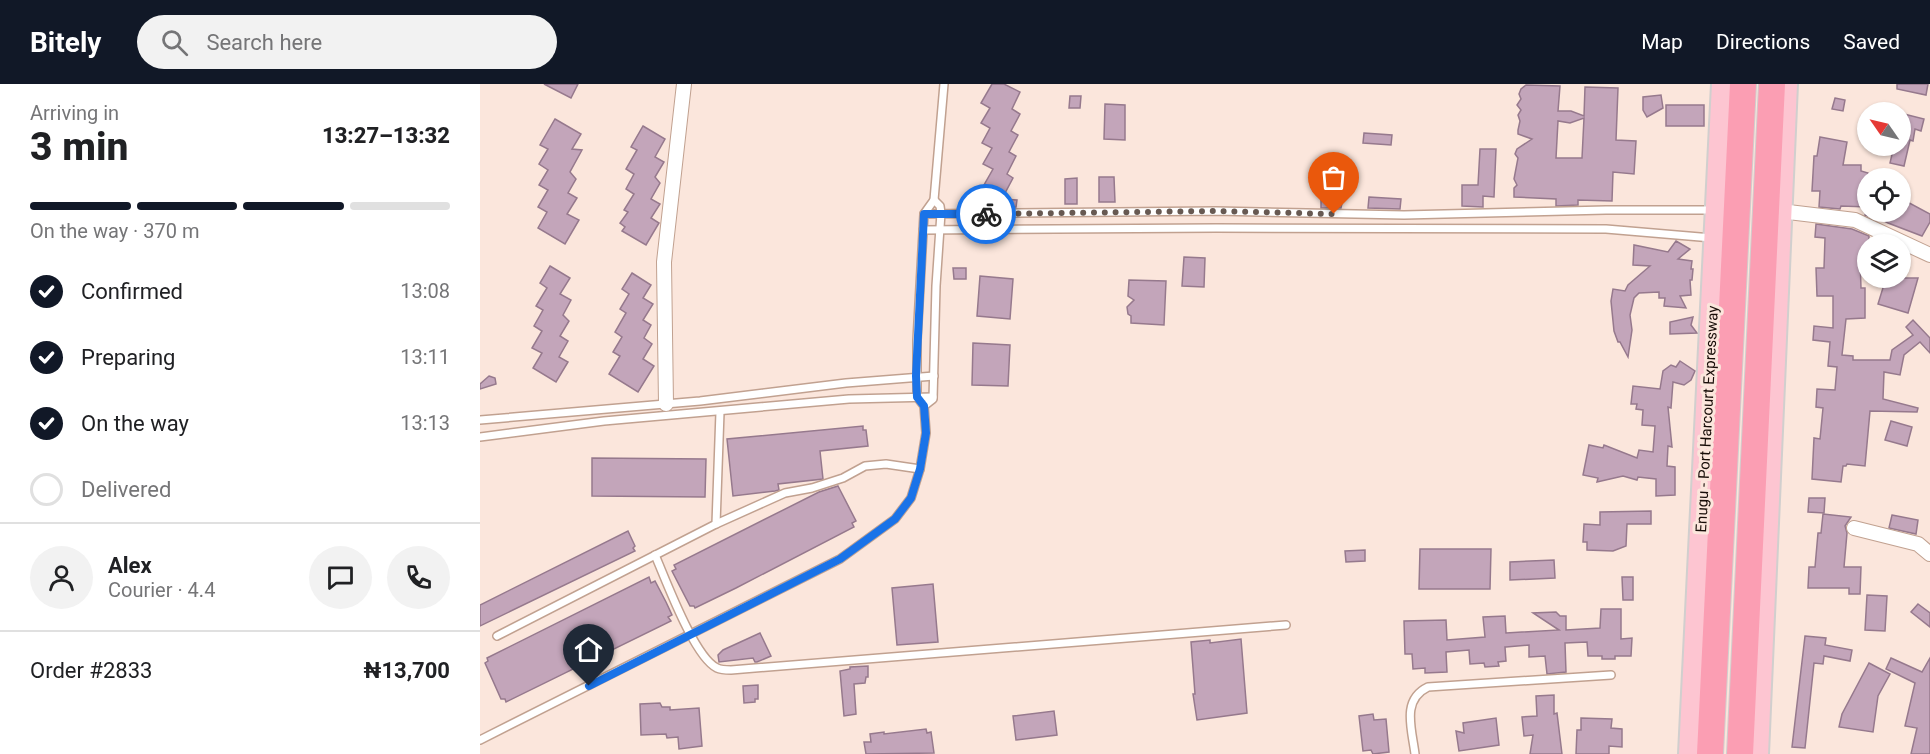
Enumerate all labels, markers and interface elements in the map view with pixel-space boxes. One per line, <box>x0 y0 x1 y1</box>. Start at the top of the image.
search box <box>137 15 557 69</box>
text: Bitely <box>30 26 101 59</box>
icon: search <box>158 26 191 59</box>
text: Search here <box>206 30 322 55</box>
text: Map <box>1641 30 1683 54</box>
text: Directions <box>1716 30 1810 54</box>
text: Saved <box>1843 30 1900 54</box>
text: Arriving in <box>30 101 119 125</box>
north arrow <box>1857 102 1911 156</box>
map controls <box>1857 102 1911 288</box>
text: 13:27–13:32 <box>322 123 450 148</box>
text: 3 min <box>30 124 128 170</box>
pin <box>1308 152 1359 214</box>
icon: bag <box>1317 161 1350 194</box>
button: locate <box>1857 168 1911 222</box>
courier <box>956 184 1016 244</box>
icon: bike <box>970 198 1003 231</box>
text: On the way · 370 m <box>30 219 199 243</box>
button: layers <box>1857 234 1911 288</box>
icon: check <box>30 275 63 308</box>
text: Confirmed <box>81 279 183 304</box>
text: 13:08 <box>400 279 450 303</box>
street label: Enugu - Port Harcourt Expressway <box>1692 305 1722 533</box>
icon: check <box>30 341 63 374</box>
text: Preparing <box>81 345 175 370</box>
text: 13:11 <box>400 345 450 369</box>
icon: check <box>30 407 63 440</box>
text: On the way <box>81 411 189 436</box>
text: 13:13 <box>400 411 450 435</box>
text: Delivered <box>81 477 171 502</box>
button: person <box>30 546 93 609</box>
button: chat <box>309 546 372 609</box>
button: phone <box>387 546 450 609</box>
text: Alex <box>108 553 152 578</box>
text: Courier · 4.4 <box>108 578 215 602</box>
pin <box>563 624 614 686</box>
icon: home <box>572 633 605 666</box>
text: Order #2833 <box>30 658 152 683</box>
text: ₦13,700 <box>364 658 450 683</box>

